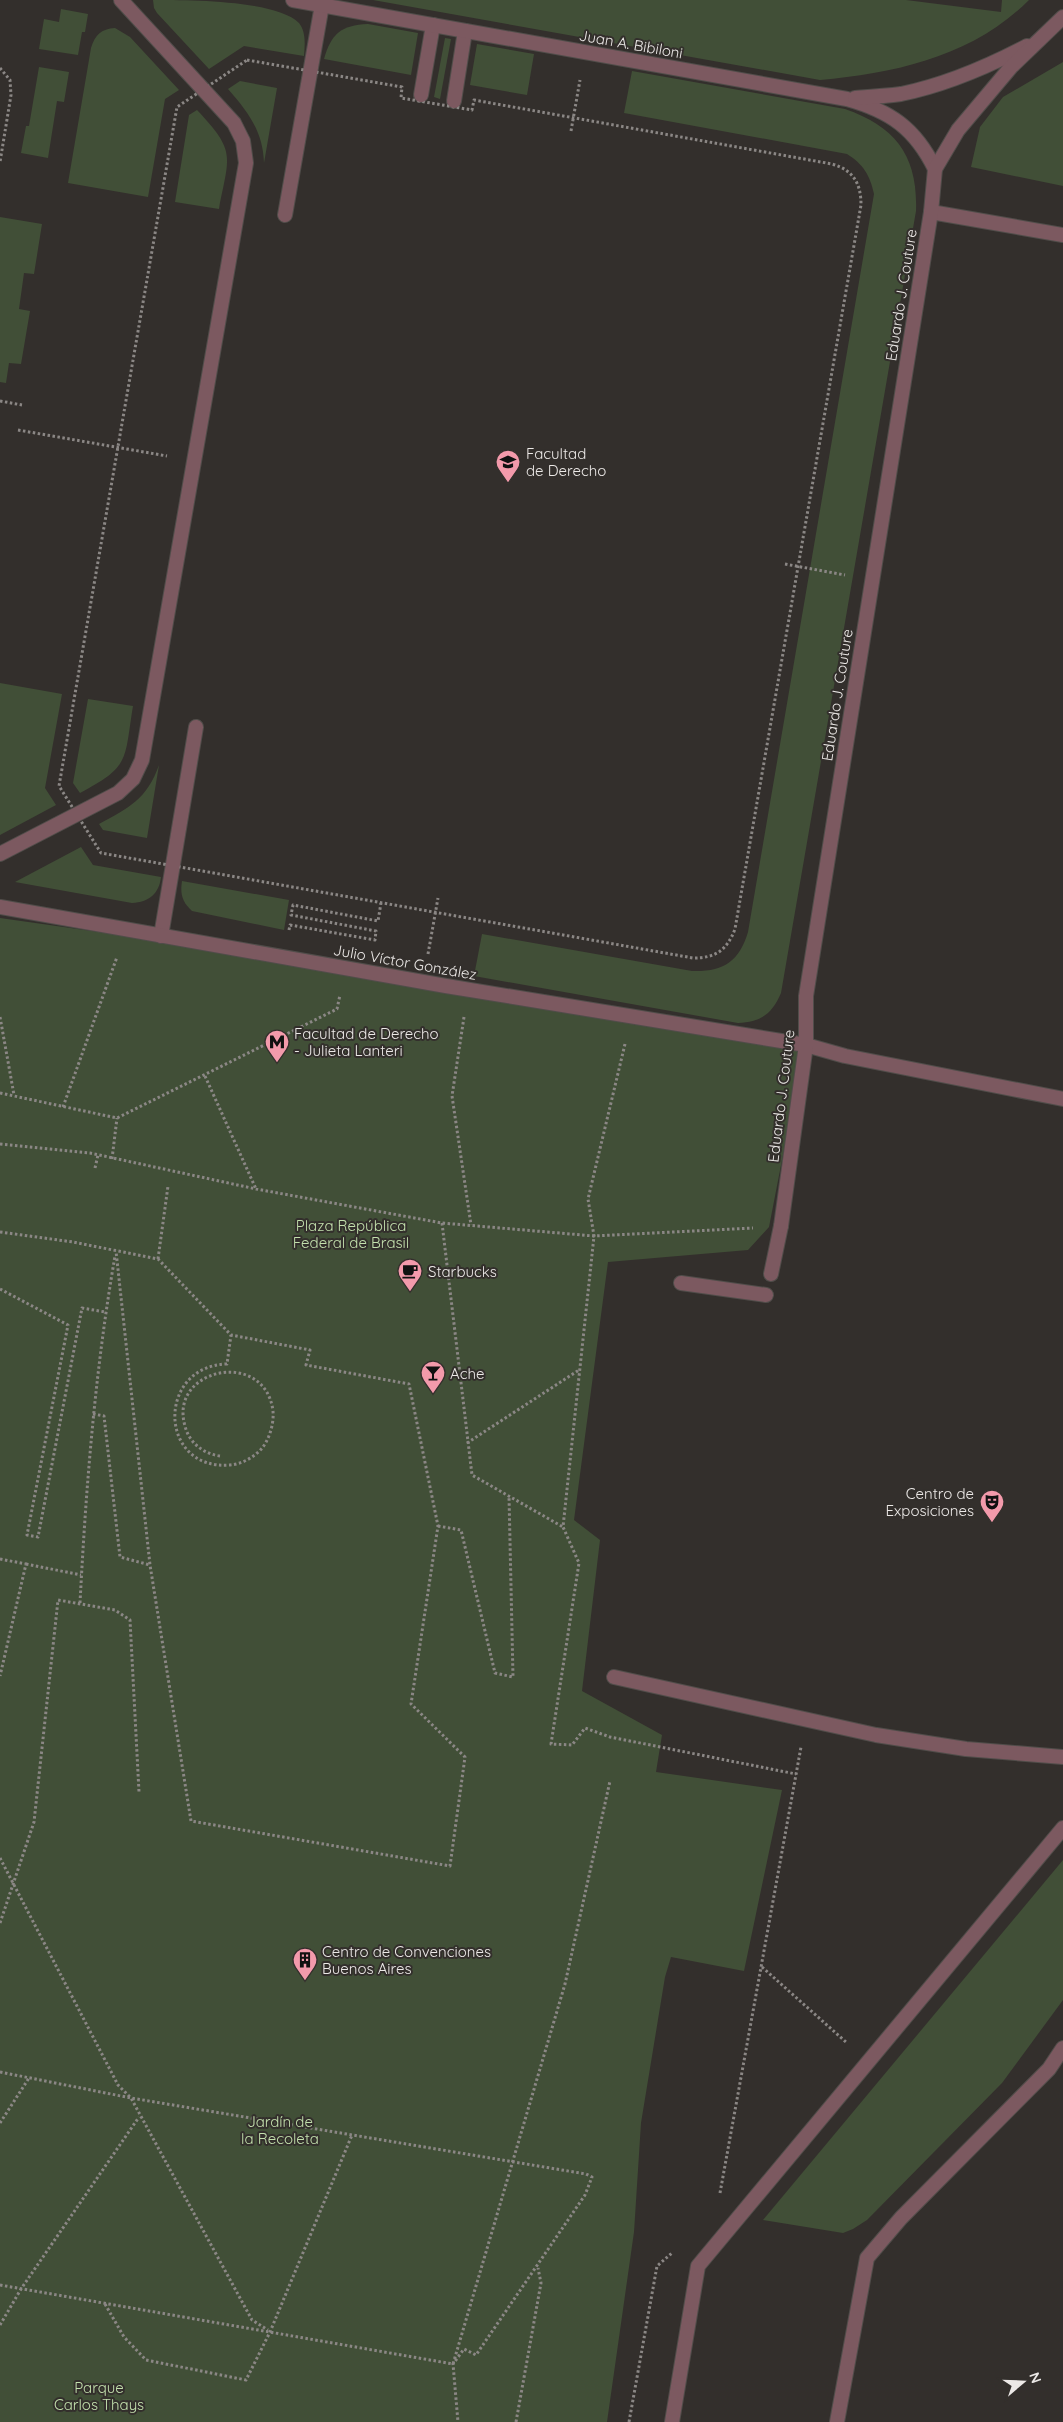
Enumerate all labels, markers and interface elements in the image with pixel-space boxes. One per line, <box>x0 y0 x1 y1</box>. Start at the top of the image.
street label: Juan A. Bibiloni <box>578 26 684 62</box>
street label: Eduardo J. Couture <box>881 228 921 362</box>
place label: Facultad de Derecho <box>526 444 606 480</box>
school or university icon: Facultad de Derecho <box>495 449 521 483</box>
street label: Eduardo J. Couture <box>817 628 857 762</box>
street label: Julio Víctor González <box>332 940 478 984</box>
place label: Facultad de Derecho - Julieta Lanteri <box>294 1024 439 1060</box>
metro station icon: Facultad de Derecho - Julieta Lanteri <box>264 1029 290 1063</box>
street label: Eduardo J. Couture <box>763 1029 799 1163</box>
park label: Plaza República Federal de Brasil <box>293 1216 409 1252</box>
cafe icon: Starbucks <box>397 1258 423 1292</box>
place label: Starbucks <box>428 1262 497 1281</box>
bar icon: Ache <box>420 1360 446 1394</box>
place label: Ache <box>450 1364 484 1383</box>
place label: Centro de Exposiciones <box>886 1484 974 1520</box>
theatre icon: Centro de Exposiciones <box>979 1489 1005 1523</box>
place label: Centro de Convenciones Buenos Aires <box>322 1942 491 1978</box>
building icon: Centro de Convenciones Buenos Aires <box>292 1947 318 1981</box>
park label: Jardín de la Recoleta <box>241 2112 319 2148</box>
north arrow <box>998 2357 1048 2407</box>
text: N <box>1025 2370 1045 2386</box>
park label: Parque Carlos Thays <box>54 2378 144 2414</box>

